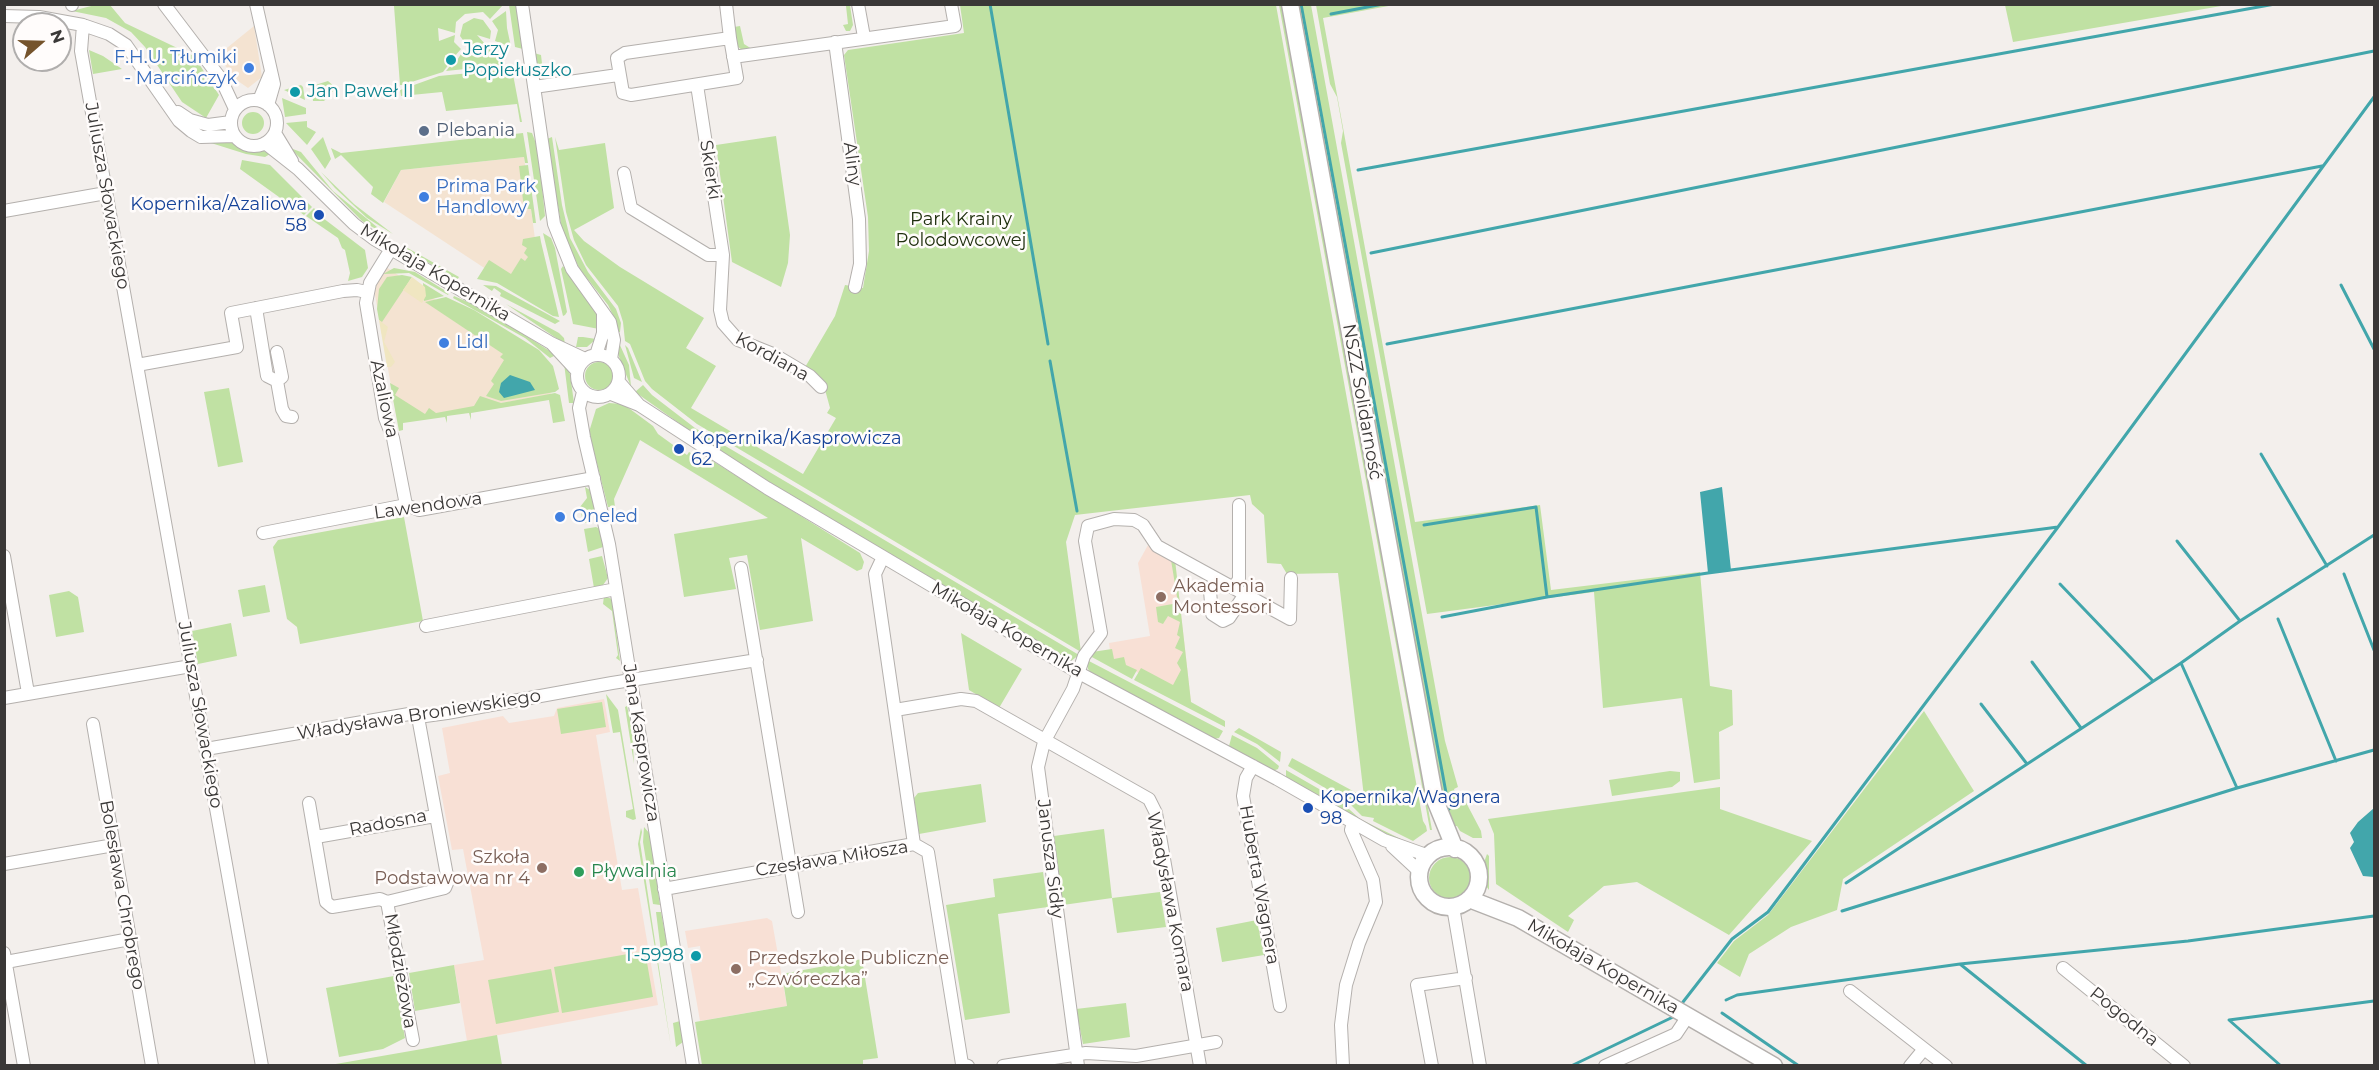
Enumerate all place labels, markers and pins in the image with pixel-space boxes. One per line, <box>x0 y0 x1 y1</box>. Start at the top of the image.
place label: Jerzy Popiełuszko <box>463 39 572 82</box>
place label: F.H.U. Tłumiki - Marcińczyk <box>114 47 237 90</box>
marker: Jerzy Popiełuszko <box>444 53 458 67</box>
marker: F.H.U. Tłumiki - Marcińczyk <box>242 61 256 75</box>
place label: Jan Paweł II <box>307 81 414 103</box>
marker: Jan Paweł II <box>288 85 302 99</box>
place label: Plebania <box>436 120 515 142</box>
marker: Plebania <box>417 124 431 138</box>
place label: Prima Park Handlowy <box>436 176 536 219</box>
marker: Prima Park Handlowy <box>417 190 431 204</box>
place label: Kopernika/Azaliowa 58 <box>130 194 307 236</box>
marker: Kopernika/Azaliowa 58 <box>312 208 326 222</box>
place label: Lidl <box>456 332 488 354</box>
marker: Lidl <box>437 336 451 350</box>
place label: Kopernika/Kasprowicza 62 <box>691 428 902 470</box>
marker: Kopernika/Kasprowicza 62 <box>672 442 686 456</box>
place label: Oneled <box>572 506 638 528</box>
marker: Oneled <box>553 510 567 524</box>
place label: Akademia Montessori <box>1173 576 1272 618</box>
marker: Akademia Montessori <box>1154 590 1168 604</box>
place label: Kopernika/Wagnera 98 <box>1320 787 1501 830</box>
marker: Kopernika/Wagnera 98 <box>1301 801 1315 815</box>
place label: Szkoła Podstawowa nr 4 <box>374 847 530 890</box>
marker: Szkoła Podstawowa nr 4 <box>535 861 549 875</box>
place label: Pływalnia <box>591 861 677 883</box>
marker: Pływalnia <box>572 865 586 879</box>
place label: T-5998 <box>624 945 684 967</box>
place label: Przedszkole Publiczne „Czwóreczka” <box>748 948 949 990</box>
marker: T-5998 <box>689 949 703 963</box>
marker: Przedszkole Publiczne „Czwóreczka” <box>729 962 743 976</box>

